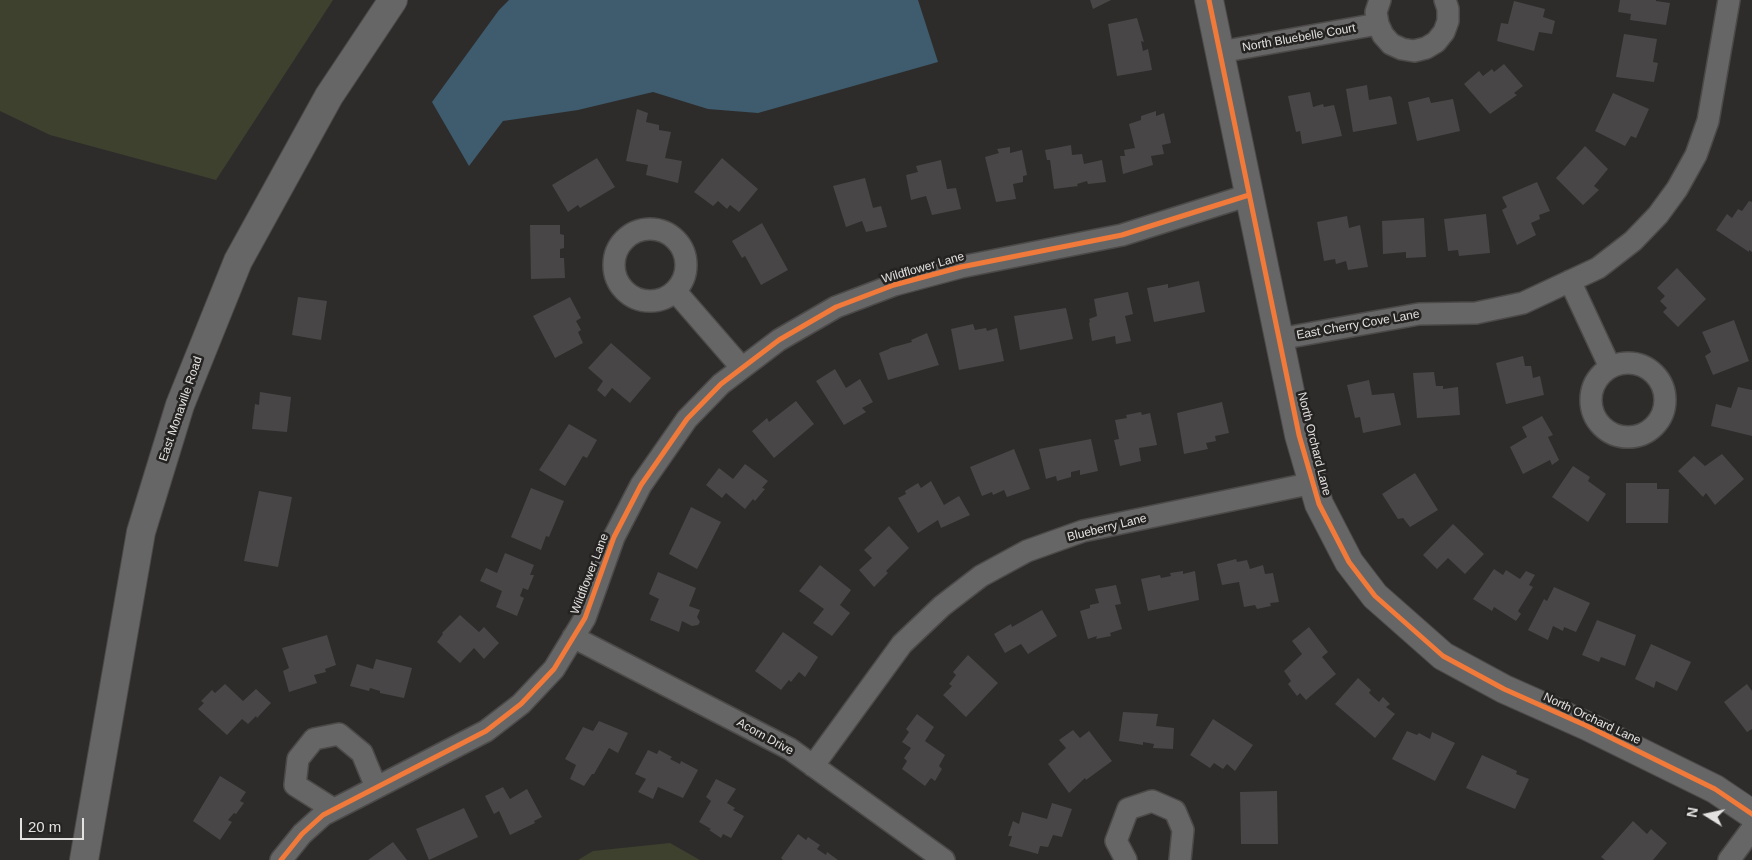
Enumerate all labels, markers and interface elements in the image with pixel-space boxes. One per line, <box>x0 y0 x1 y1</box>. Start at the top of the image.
street label: North Bluebelle Court <box>1241 21 1357 55</box>
street label: Wildflower Lane <box>880 249 966 287</box>
street label: East Cherry Cove Lane <box>1295 307 1421 343</box>
street label: East Monaville Road <box>156 355 206 463</box>
street label: North Orchard Lane <box>1294 391 1334 497</box>
street label: Blueberry Lane <box>1066 511 1148 545</box>
street label: Wildflower Lane <box>568 532 612 616</box>
street label: North Orchard Lane <box>1541 690 1643 748</box>
street label: Acorn Drive <box>734 716 796 758</box>
north arrow <box>1682 790 1732 840</box>
text: N <box>1683 806 1701 819</box>
scale bar <box>22 808 86 840</box>
text: 20 m <box>28 818 61 835</box>

